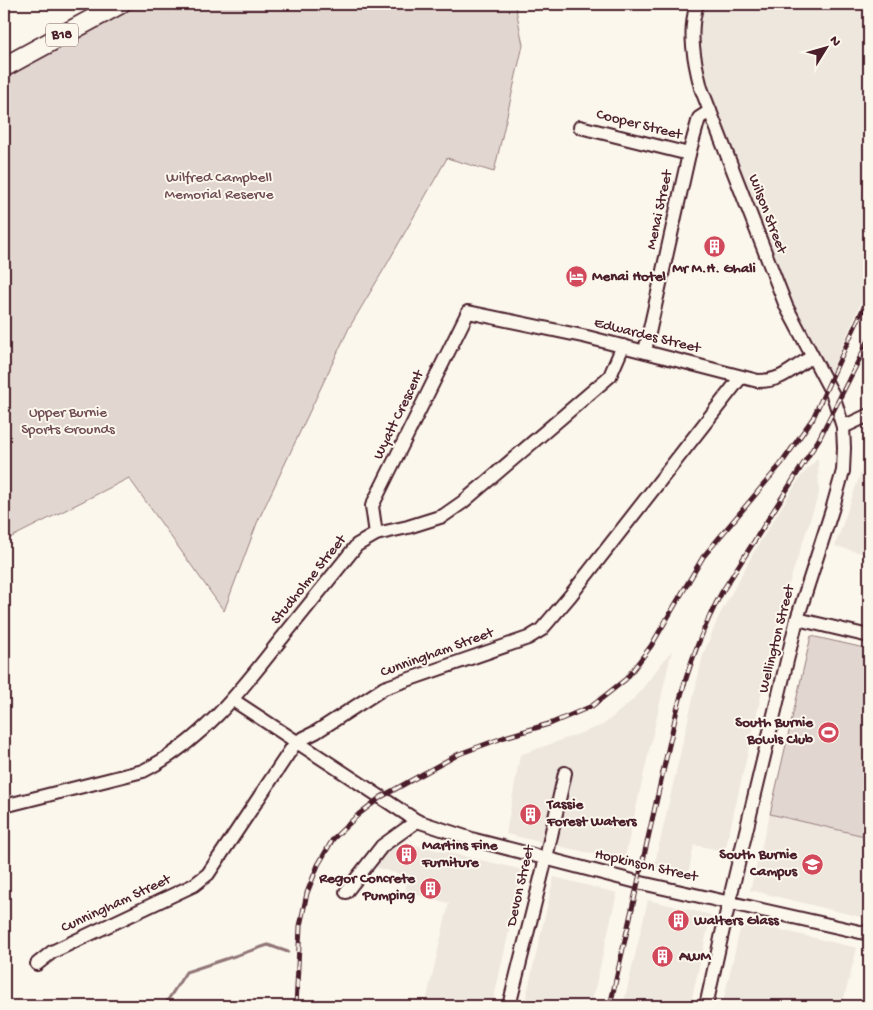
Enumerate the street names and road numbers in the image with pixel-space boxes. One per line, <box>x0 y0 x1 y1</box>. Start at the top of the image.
road number: B18 <box>46 24 78 46</box>
street label: Cooper Street <box>594 106 686 145</box>
street label: Menai Street <box>643 167 678 251</box>
street label: Wilson Street <box>744 172 791 258</box>
street label: Edwardes Street <box>592 314 704 358</box>
street label: Wyatt Crescent <box>370 366 429 463</box>
street label: Studholme Street <box>267 530 352 628</box>
street label: Wellington Street <box>755 581 800 695</box>
street label: Cunningham Street <box>378 624 498 682</box>
street label: Devon Street <box>503 842 539 929</box>
street label: Hopkinson Street <box>593 845 701 887</box>
street label: Cunningham Street <box>58 870 175 937</box>

